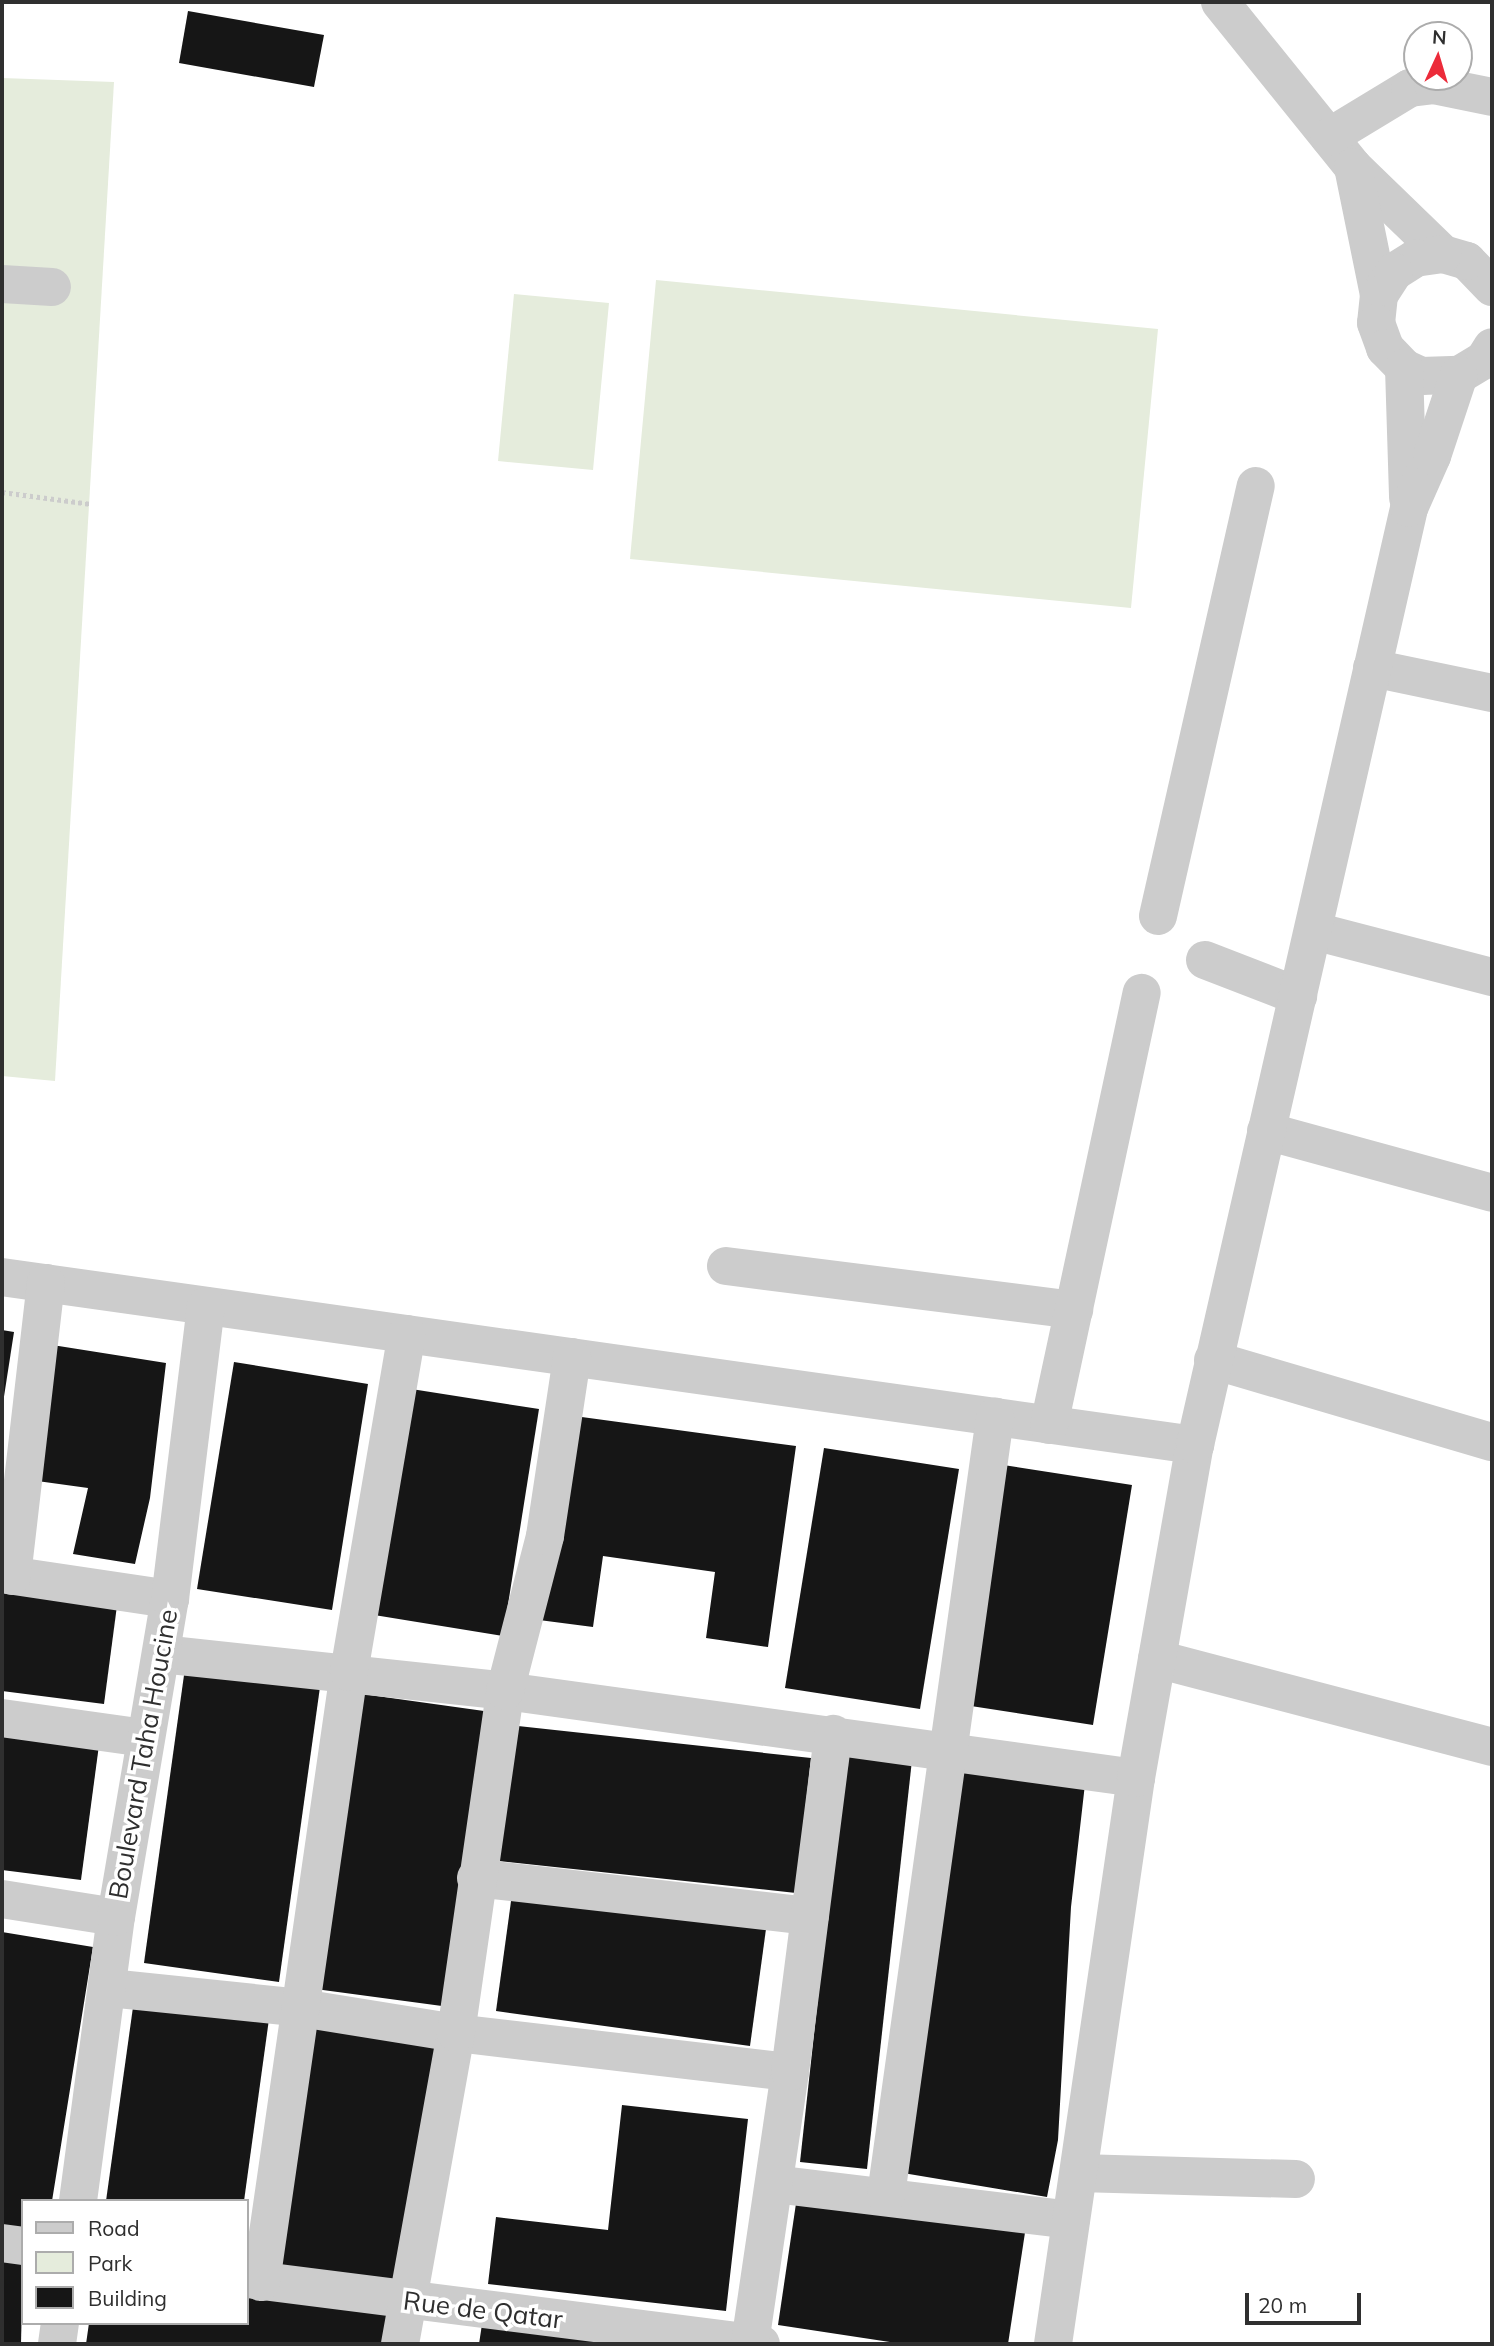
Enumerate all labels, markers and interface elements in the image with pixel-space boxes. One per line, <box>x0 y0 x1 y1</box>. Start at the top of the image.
north arrow <box>1403 21 1473 91</box>
text: N <box>1431 25 1447 50</box>
street label: Boulevard Taha Houcine <box>102 1607 184 1901</box>
legend <box>21 2199 248 2325</box>
text: Road <box>88 2215 139 2241</box>
text: Park <box>88 2250 132 2276</box>
scale bar <box>1249 2280 1364 2324</box>
text: Building <box>88 2285 167 2311</box>
street label: Rue de Qatar <box>402 2285 564 2335</box>
text: 20 m <box>1258 2292 1307 2318</box>

